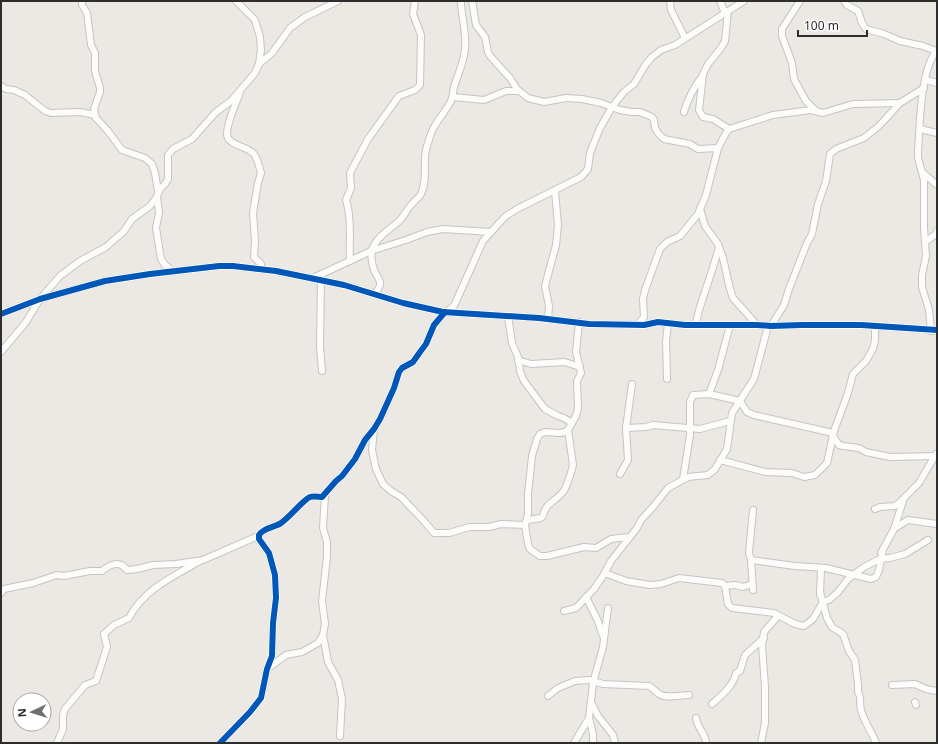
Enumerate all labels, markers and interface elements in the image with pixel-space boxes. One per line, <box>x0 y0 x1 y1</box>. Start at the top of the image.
scale bar <box>798 12 867 38</box>
text: 100 m <box>804 17 839 34</box>
north arrow <box>12 692 52 732</box>
text: N <box>14 708 29 718</box>

